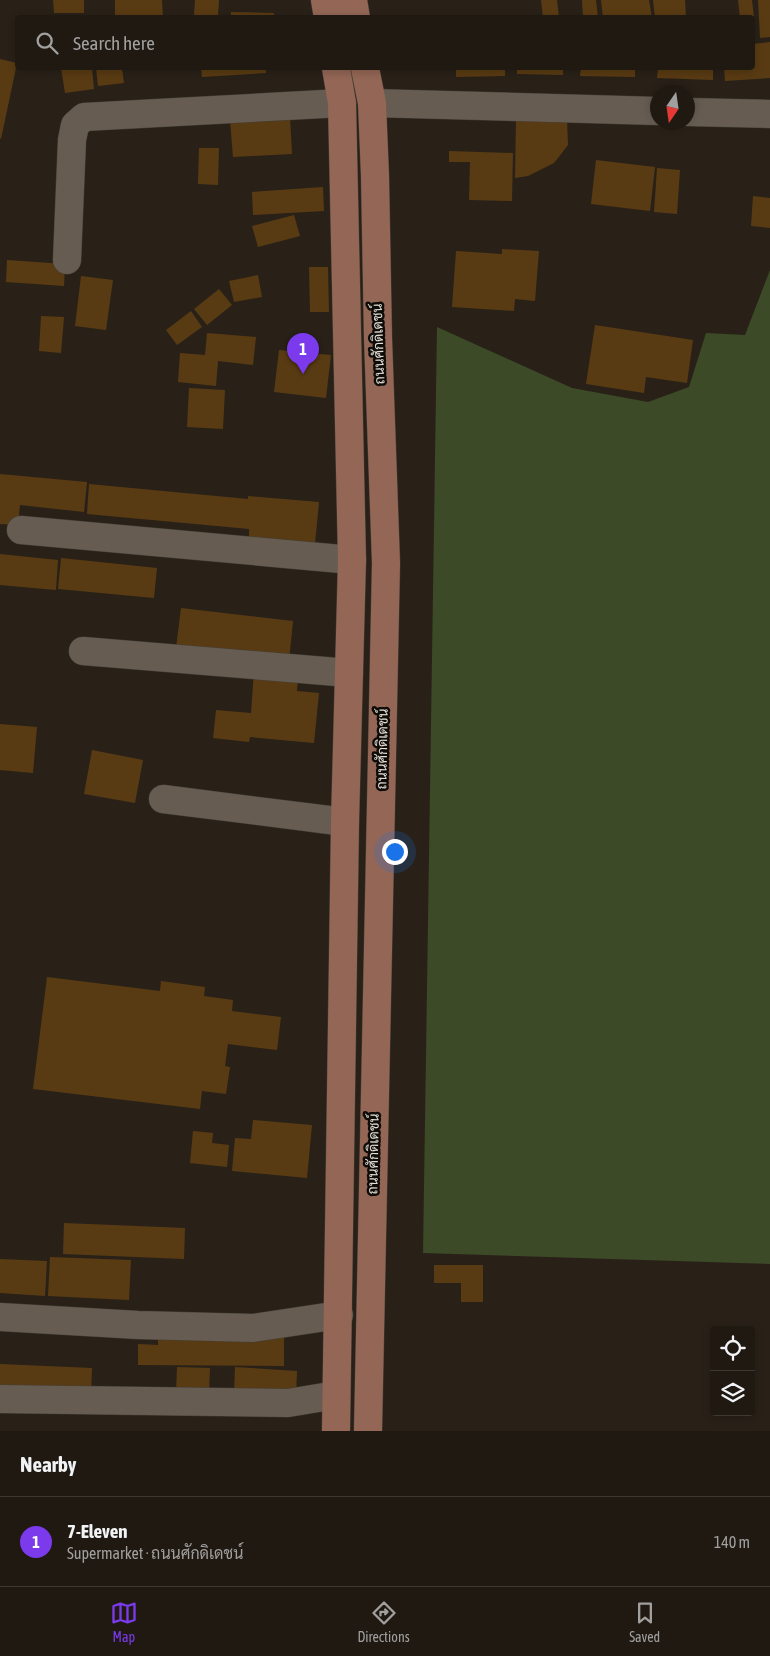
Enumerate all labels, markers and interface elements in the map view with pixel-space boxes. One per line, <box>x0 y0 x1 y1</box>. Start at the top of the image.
search box <box>15 15 755 70</box>
icon: search <box>33 29 61 57</box>
text: Search here <box>73 32 155 54</box>
north arrow <box>650 85 695 130</box>
street label: ถนนศักดิเดชน์ <box>368 303 387 385</box>
pin: 1 <box>287 333 319 374</box>
street label: ถนนศักดิเดชน์ <box>372 708 391 790</box>
your location <box>382 839 408 865</box>
street label: ถนนศักดิเดชน์ <box>363 1113 382 1195</box>
map controls <box>710 1326 755 1416</box>
button: locate <box>710 1326 755 1371</box>
button: layers <box>710 1371 755 1416</box>
text: Nearby <box>20 1452 76 1476</box>
text: 7-Eleven <box>67 1520 128 1542</box>
text: 1 <box>32 1533 40 1551</box>
text: 140 m <box>714 1533 750 1551</box>
text: Supermarket · ถนนศักดิเดชน์ <box>67 1544 243 1562</box>
tab: Map <box>110 1599 138 1645</box>
tab: Directions <box>357 1599 410 1645</box>
tab: Saved <box>629 1599 660 1645</box>

